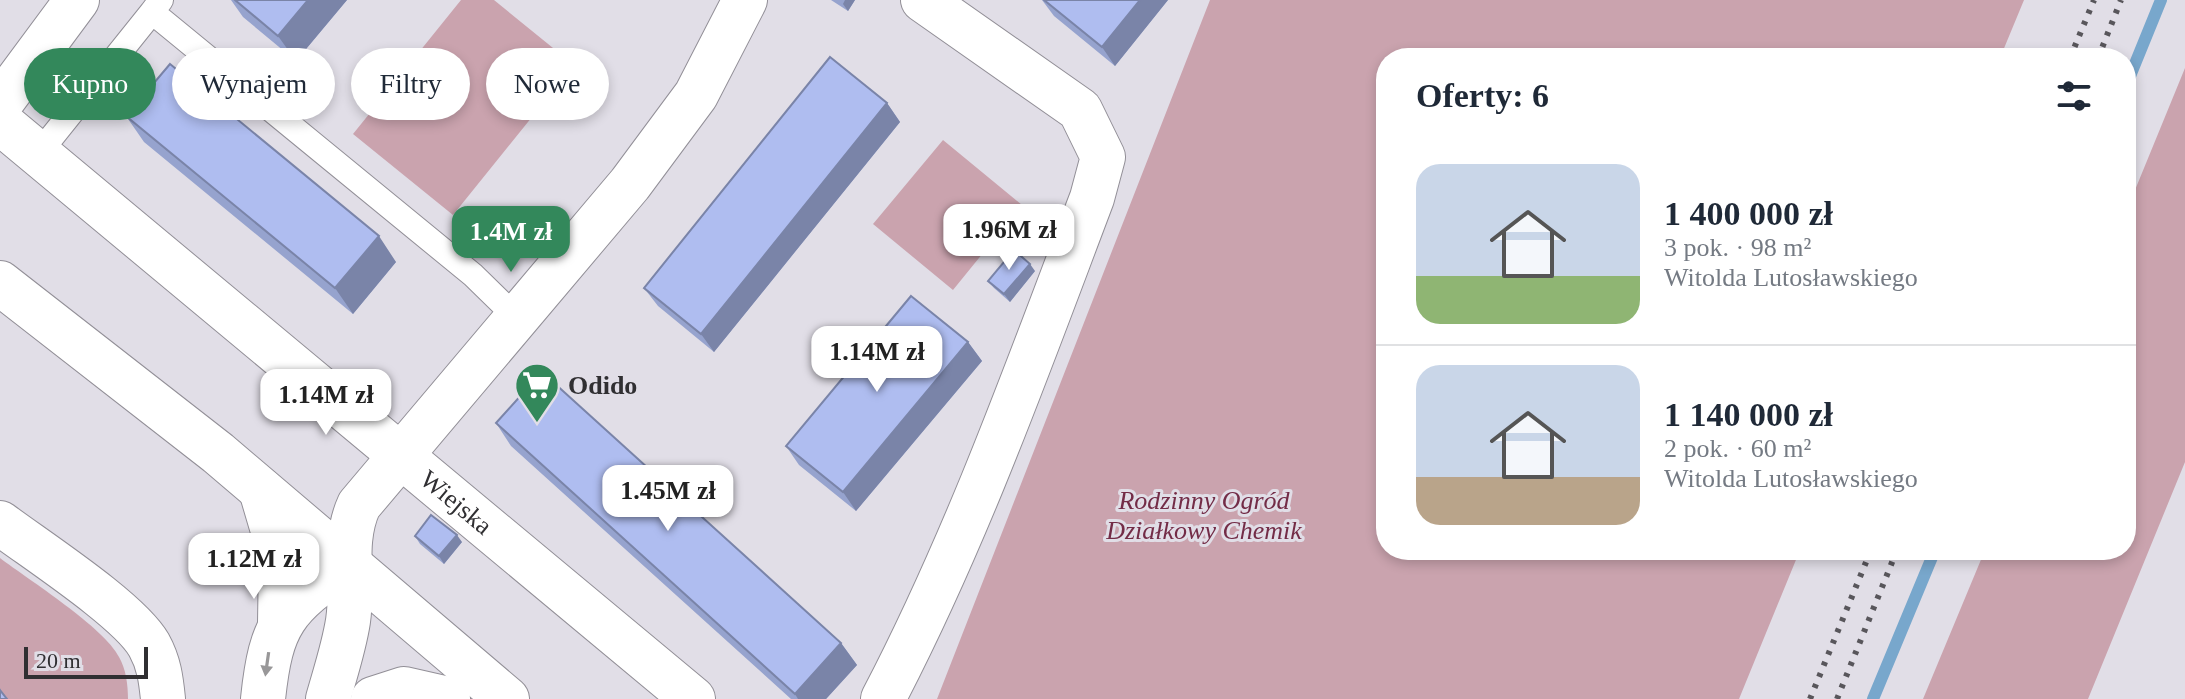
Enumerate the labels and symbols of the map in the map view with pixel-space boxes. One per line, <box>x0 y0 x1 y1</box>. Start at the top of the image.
pin: 1.96M zł <box>926 204 1092 272</box>
pin: 1.4M zł <box>437 206 585 274</box>
pin: 1.14M zł <box>794 326 960 394</box>
supermarket icon: Odido <box>513 361 561 424</box>
pin: 1.14M zł <box>243 369 409 437</box>
place label: Odido <box>568 371 637 400</box>
street label: Wiejska <box>415 464 498 541</box>
pin: 1.45M zł <box>585 465 751 533</box>
park label: Rodzinny Ogród Działkowy Chemik <box>1105 486 1302 545</box>
pin: 1.12M zł <box>171 533 337 601</box>
scale bar <box>24 643 148 679</box>
one-way arrow <box>260 652 273 677</box>

